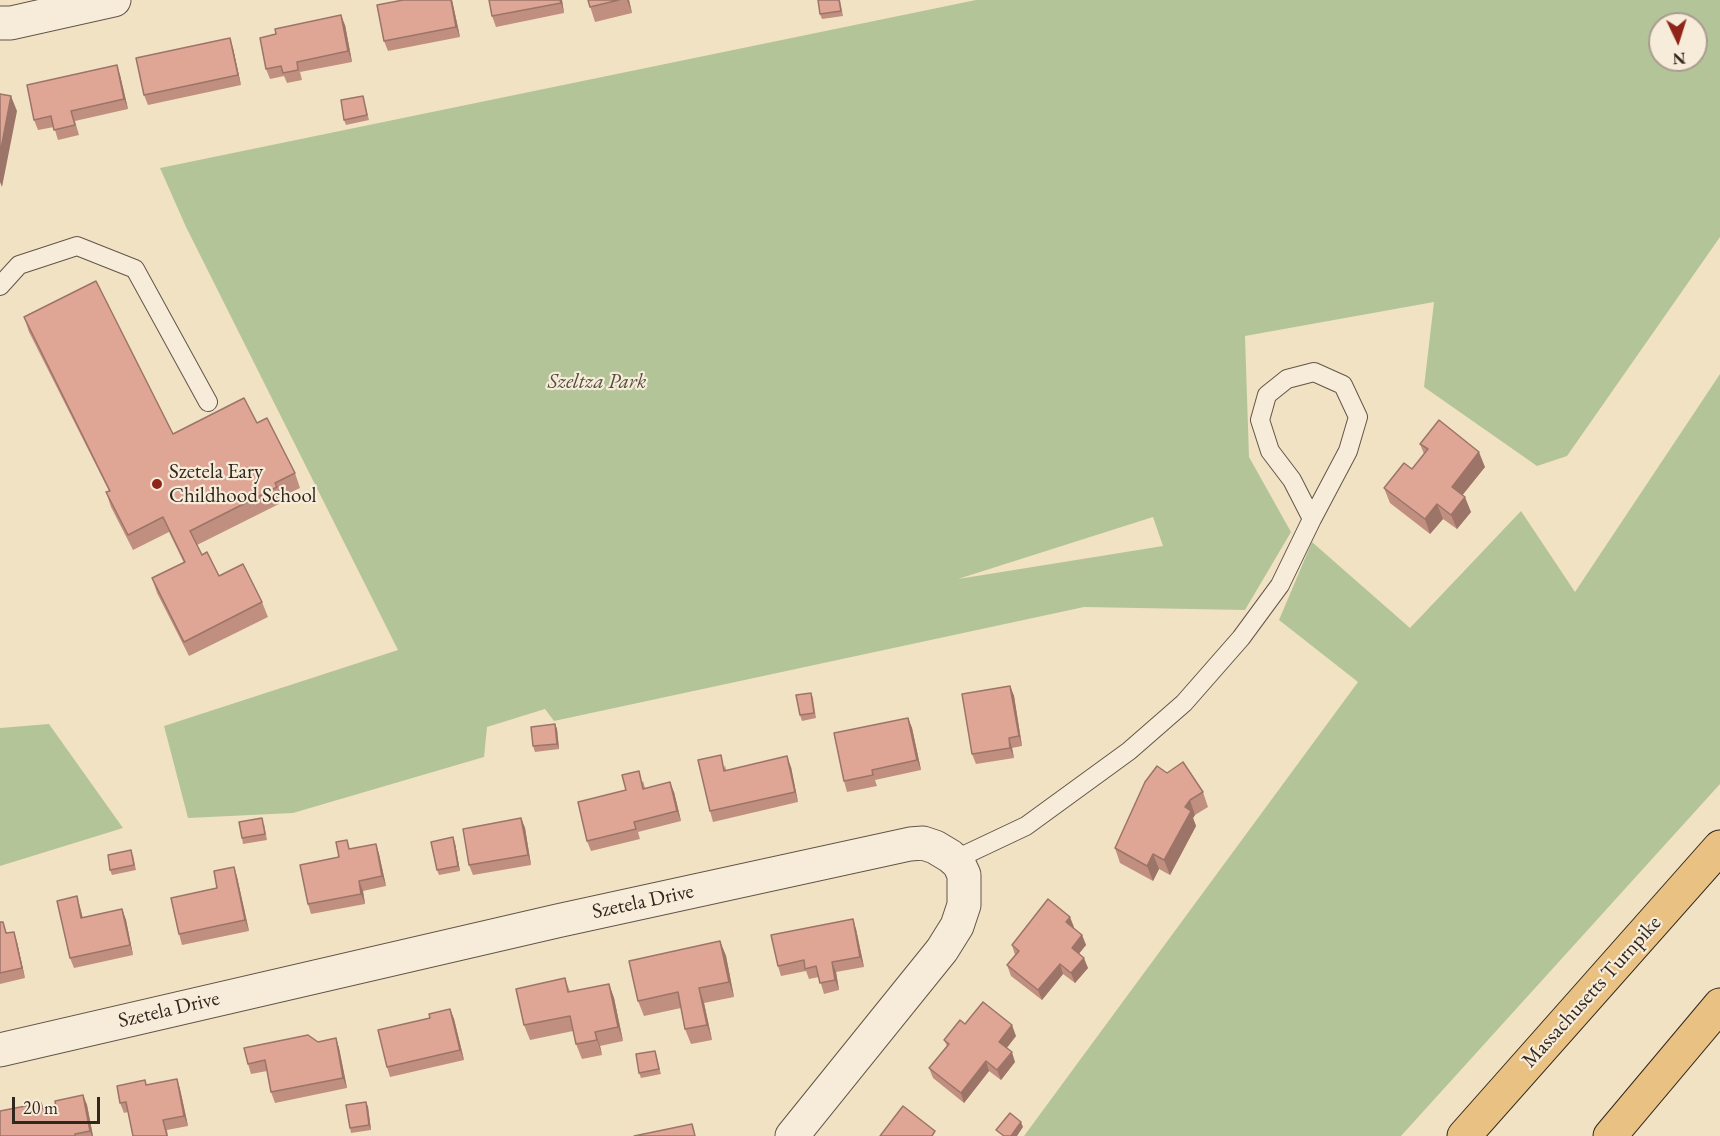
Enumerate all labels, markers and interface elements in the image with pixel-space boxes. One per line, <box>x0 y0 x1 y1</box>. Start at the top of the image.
north arrow <box>1648 12 1708 72</box>
text: N <box>1672 48 1686 69</box>
park label: Szeltza Park <box>548 369 646 395</box>
place label: Szetela Eary Childhood School <box>169 459 317 509</box>
marker: Szetela Eary Childhood School <box>150 477 164 491</box>
street label: Szetela Drive <box>590 879 696 925</box>
street label: Massachusetts Turnpike <box>1517 911 1667 1073</box>
street label: Szetela Drive <box>116 986 222 1034</box>
scale bar <box>15 1085 104 1123</box>
text: 20 m <box>23 1096 58 1119</box>

